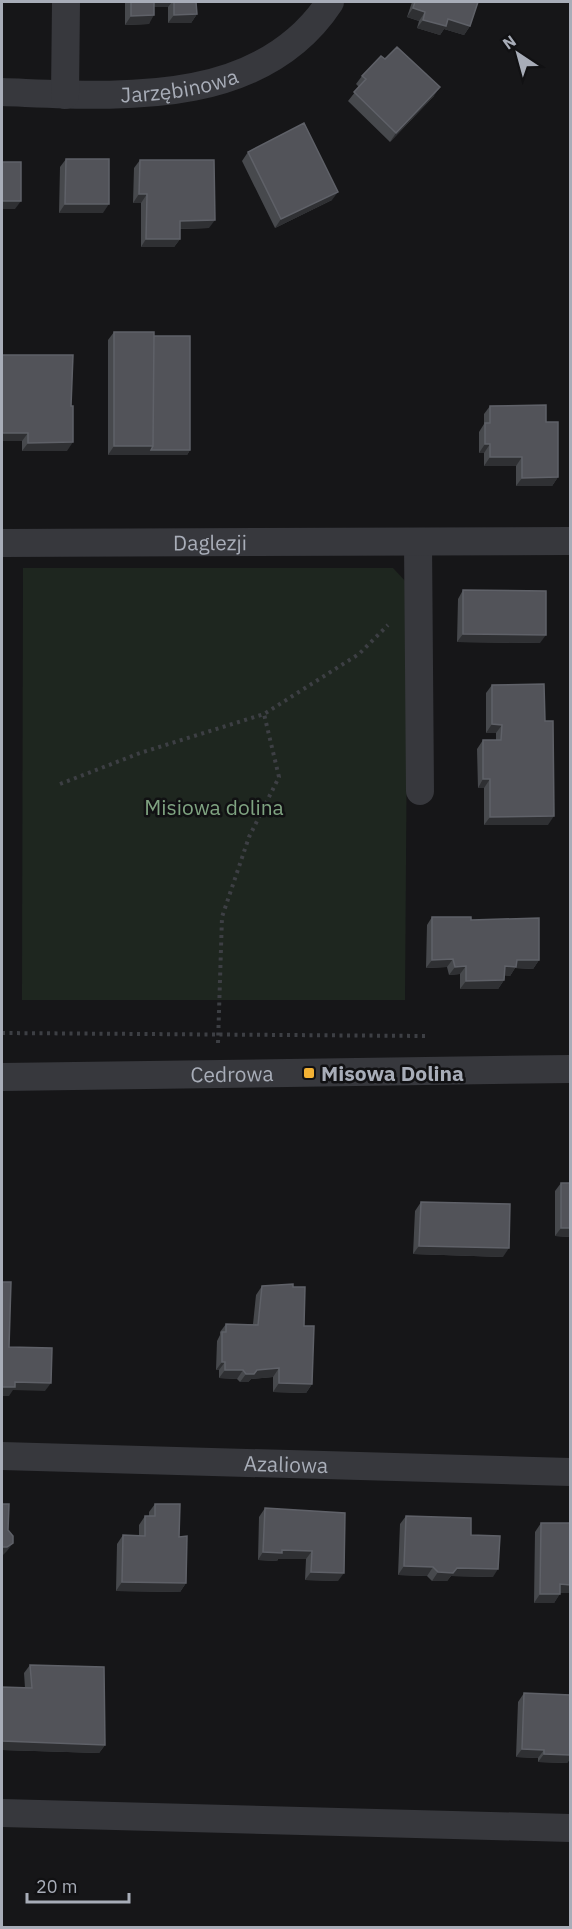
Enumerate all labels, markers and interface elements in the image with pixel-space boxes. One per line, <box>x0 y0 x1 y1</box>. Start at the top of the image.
north arrow <box>488 24 548 84</box>
text: N <box>499 30 520 53</box>
street label: Jarzębinowa <box>120 62 242 108</box>
street label: Daglezji <box>173 528 247 556</box>
park label: Misiowa dolina <box>144 793 284 821</box>
street label: Cedrowa <box>190 1059 274 1088</box>
place label: Misowa Dolina <box>321 1059 464 1087</box>
marker: Misowa Dolina <box>302 1066 316 1080</box>
street label: Azaliowa <box>243 1449 328 1479</box>
scale bar <box>27 1866 129 1904</box>
text: 20 m <box>36 1875 78 1898</box>

